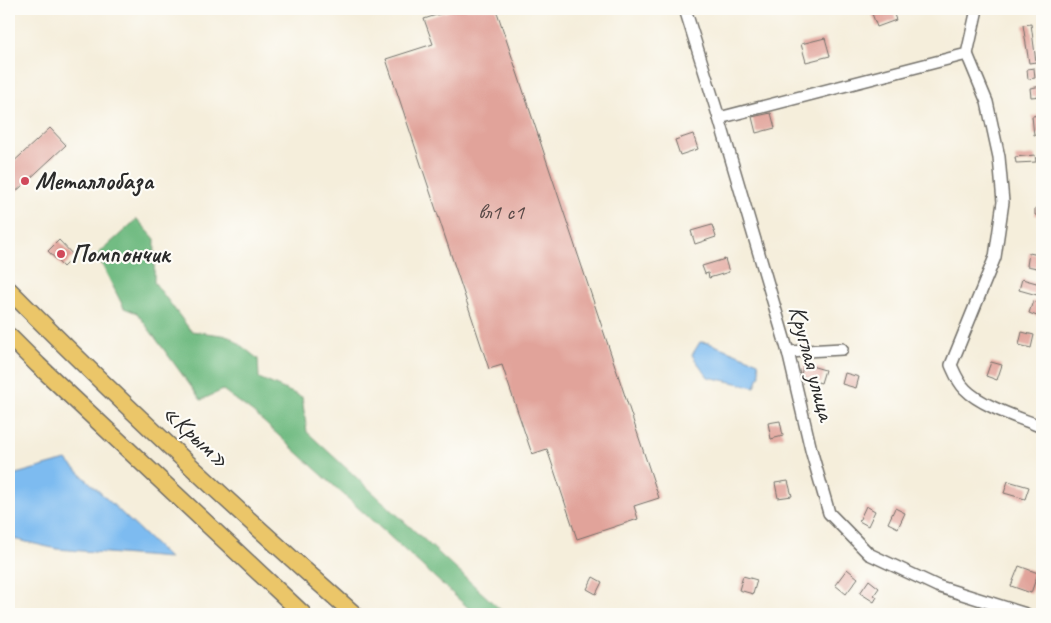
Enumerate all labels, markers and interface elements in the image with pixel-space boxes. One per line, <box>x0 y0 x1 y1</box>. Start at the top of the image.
place label: Металлобаза <box>35 165 155 197</box>
marker: Металлобаза <box>19 175 31 187</box>
house number: вл1 с1 <box>478 198 525 226</box>
place label: Помпончик <box>71 238 172 270</box>
marker: Помпончик <box>55 248 67 260</box>
street label: Круглая улица <box>781 302 843 427</box>
street label: «Крым» <box>155 397 237 475</box>

